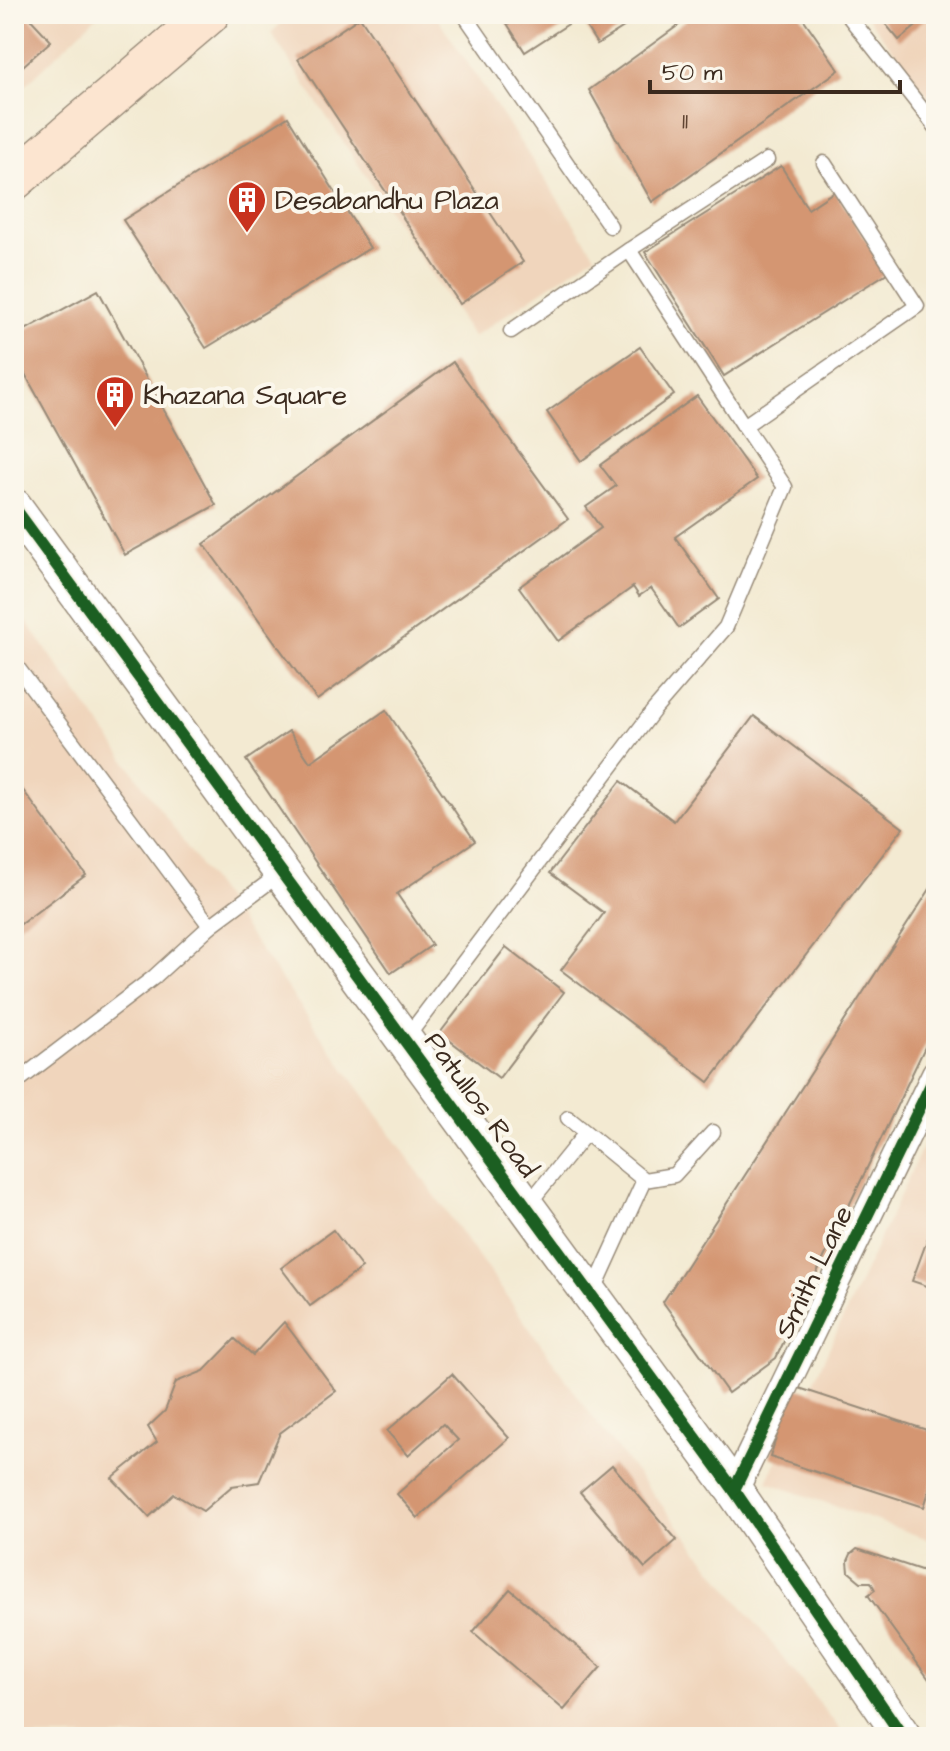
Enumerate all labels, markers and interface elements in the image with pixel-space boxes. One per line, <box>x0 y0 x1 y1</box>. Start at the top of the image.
scale bar <box>650 44 900 94</box>
text: 50 m <box>662 56 723 90</box>
house number: 11 <box>682 105 688 139</box>
building icon: Desabandhu Plaza <box>226 179 268 234</box>
place label: Desabandhu Plaza <box>275 181 499 220</box>
building icon: Khazana Square <box>94 374 136 429</box>
place label: Khazana Square <box>143 376 347 415</box>
street label: Patullos Road <box>415 1024 547 1186</box>
street label: Smith Lane <box>765 1199 863 1345</box>

